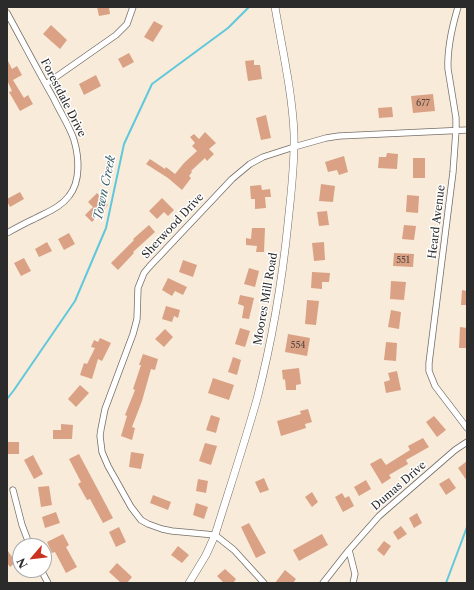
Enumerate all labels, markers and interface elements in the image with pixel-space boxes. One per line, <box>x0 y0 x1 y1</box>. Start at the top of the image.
street label: Forestdale Drive <box>38 57 88 139</box>
house number: 677 <box>416 98 430 108</box>
water label: Town Creek <box>91 154 119 222</box>
street label: Heard Avenue <box>426 184 448 260</box>
street label: Sherwood Drive <box>139 190 207 262</box>
street label: Moores Mill Road <box>251 252 281 346</box>
house number: 551 <box>396 255 410 265</box>
house number: 554 <box>291 340 305 350</box>
street label: Dumas Drive <box>369 459 429 513</box>
north arrow <box>12 538 52 578</box>
text: N <box>14 556 31 571</box>

